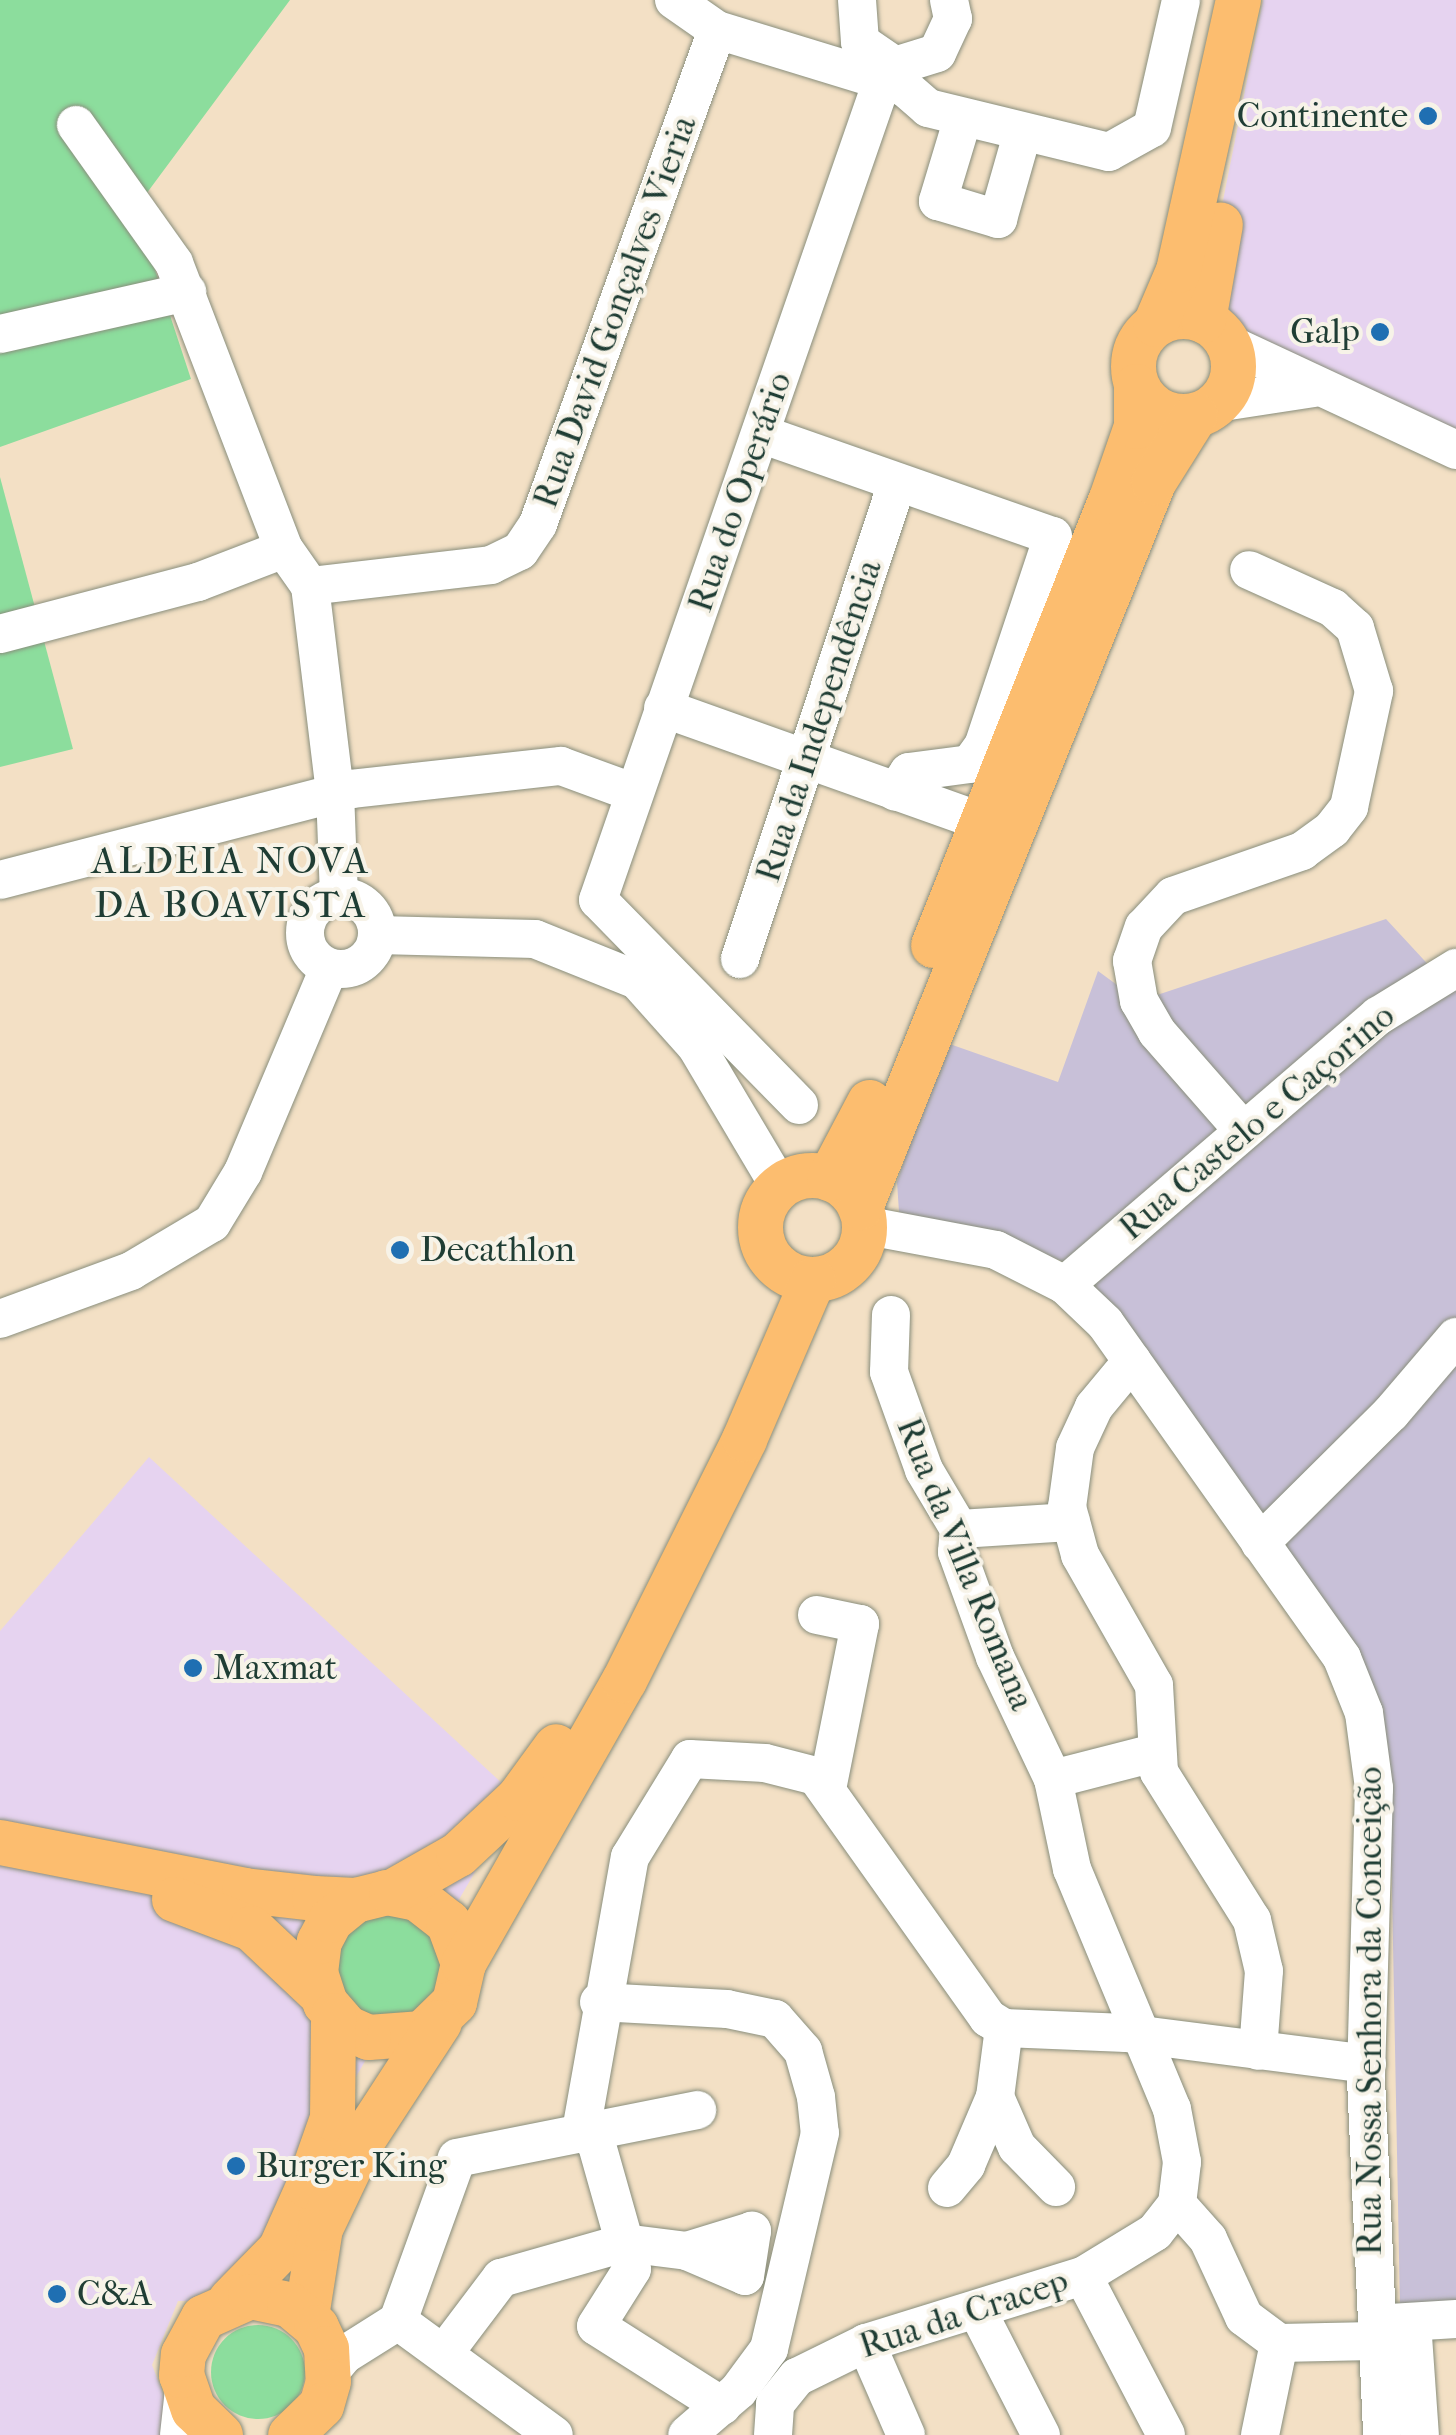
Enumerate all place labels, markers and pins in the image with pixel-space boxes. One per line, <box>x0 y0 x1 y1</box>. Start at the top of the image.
place label: Continente <box>1237 95 1408 137</box>
marker: Continente <box>1417 105 1439 127</box>
place label: Galp <box>1290 311 1360 353</box>
marker: Galp <box>1369 321 1391 343</box>
place label: Decathlon <box>420 1229 575 1271</box>
marker: Decathlon <box>389 1239 411 1261</box>
place label: Maxmat <box>213 1647 337 1689</box>
marker: Maxmat <box>182 1657 204 1679</box>
place label: Burger King <box>256 2145 447 2187</box>
marker: Burger King <box>225 2155 247 2177</box>
place label: C&A <box>77 2273 152 2315</box>
marker: C&A <box>46 2283 68 2305</box>

